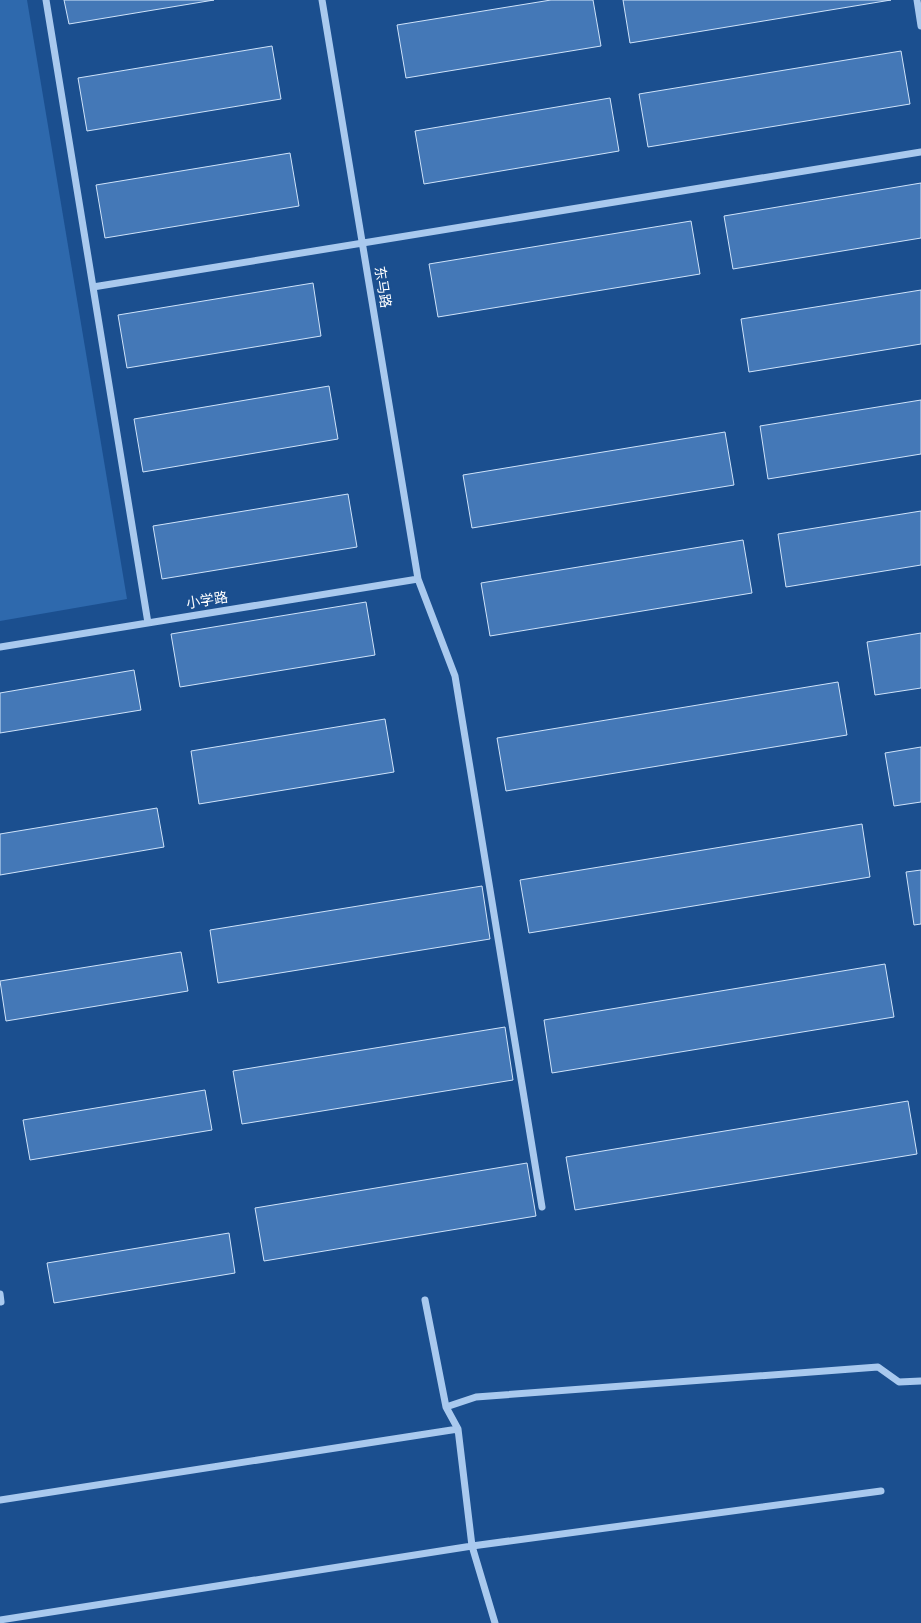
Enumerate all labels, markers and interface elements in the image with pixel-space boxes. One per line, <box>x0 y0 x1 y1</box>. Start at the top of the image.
street label: 东马路 <box>371 265 394 309</box>
street label: 小学路 <box>185 589 229 612</box>

